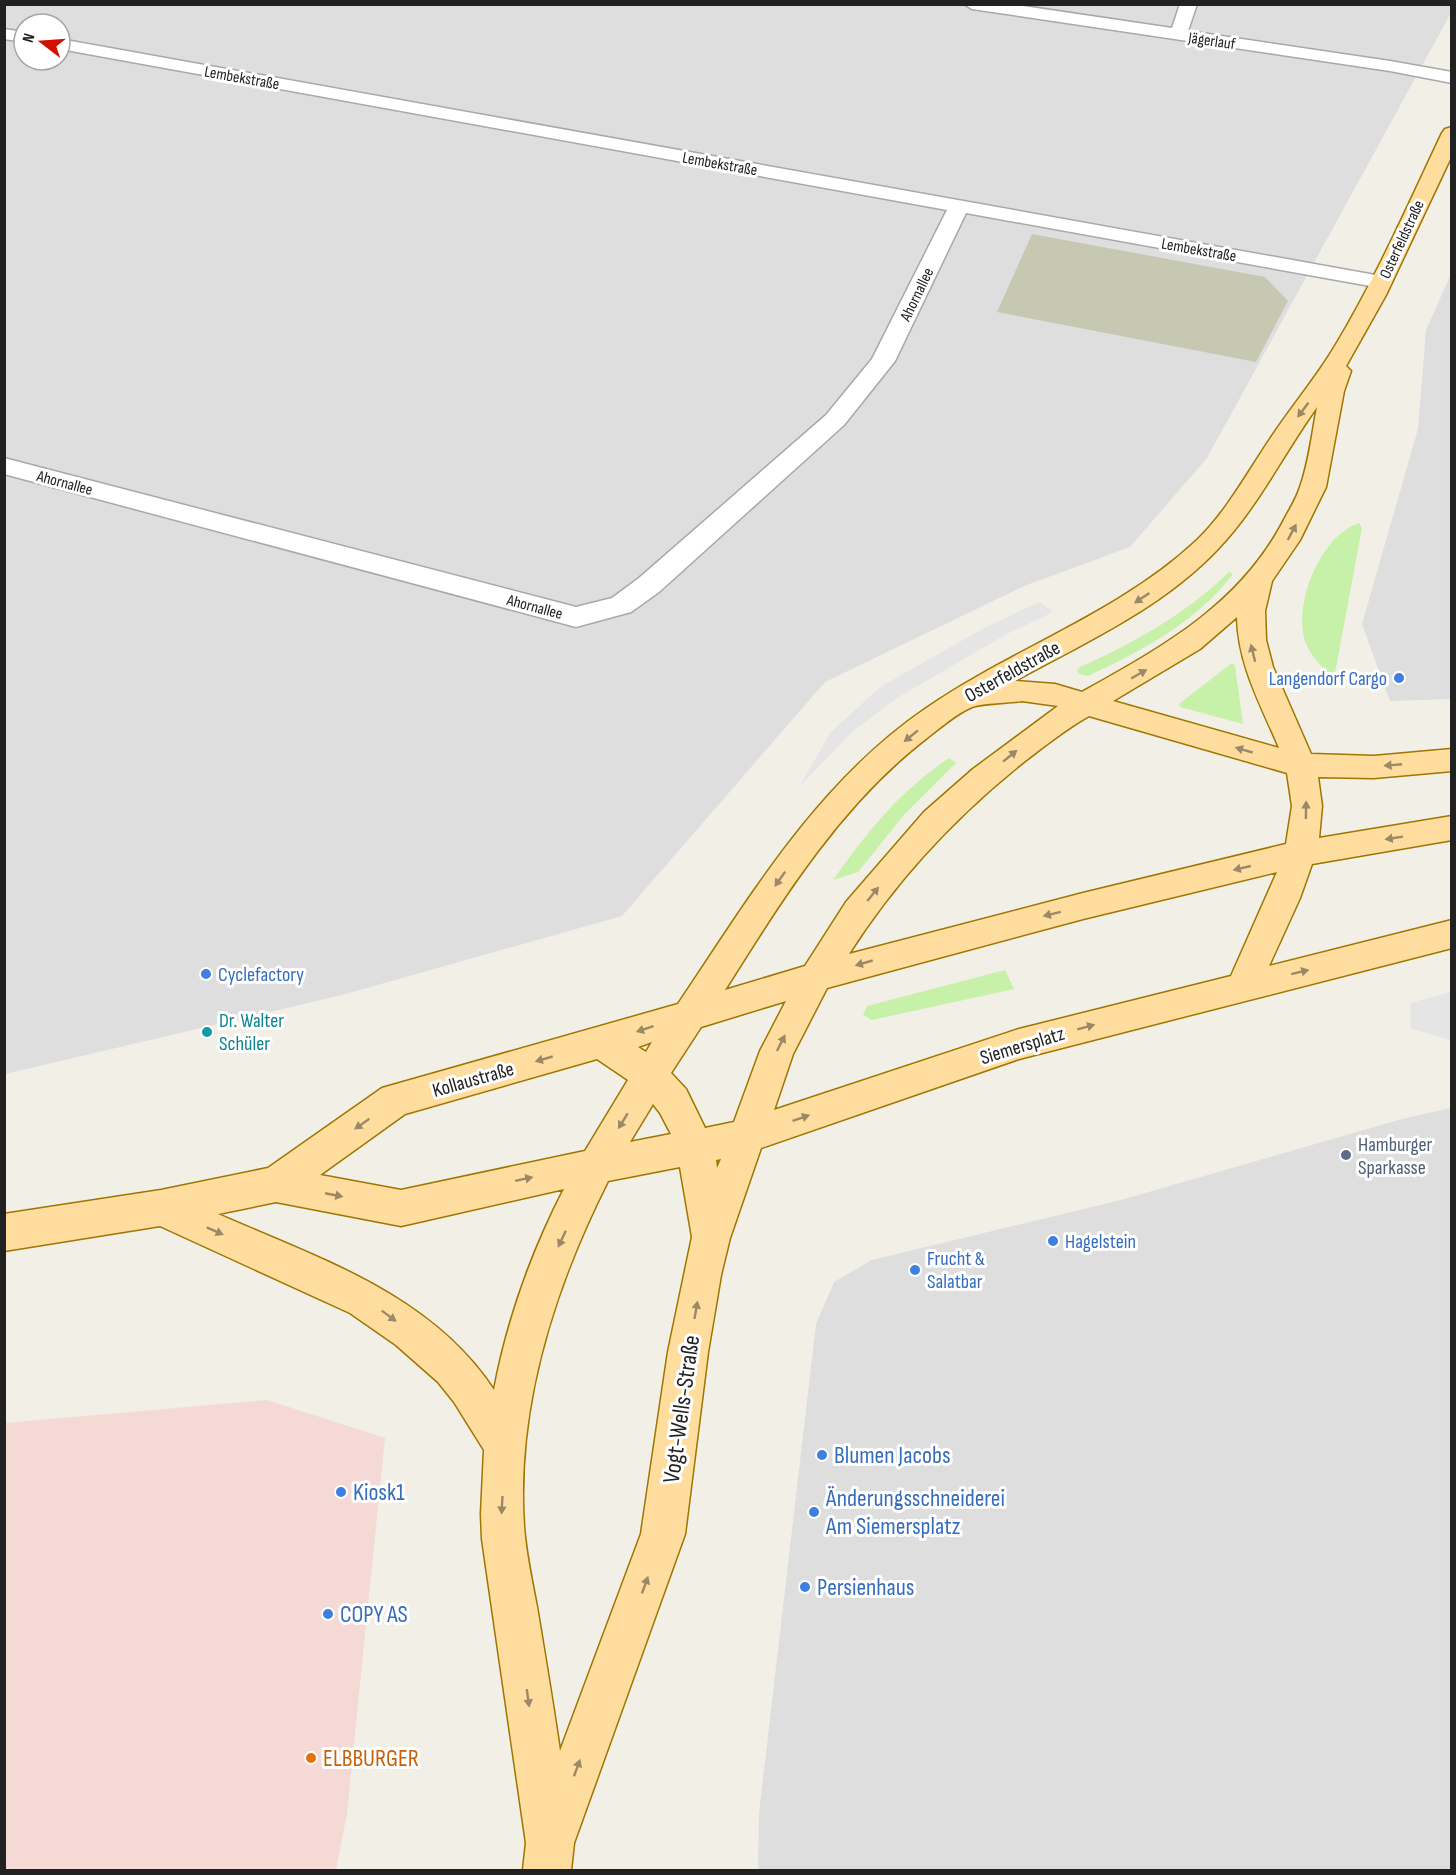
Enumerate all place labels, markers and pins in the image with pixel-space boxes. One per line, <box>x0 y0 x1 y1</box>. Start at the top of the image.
place label: Langendorf Cargo <box>1269 667 1387 691</box>
marker: Langendorf Cargo <box>1392 671 1406 685</box>
place label: Cyclefactory <box>218 963 304 987</box>
marker: Cyclefactory <box>199 967 213 981</box>
place label: Dr. Walter Schüler <box>219 1009 284 1056</box>
marker: Dr. Walter Schüler <box>200 1025 214 1039</box>
place label: Hamburger Sparkasse <box>1358 1133 1432 1180</box>
marker: Hamburger Sparkasse <box>1339 1148 1353 1162</box>
place label: Hagelstein <box>1065 1230 1136 1254</box>
marker: Hagelstein <box>1046 1234 1060 1248</box>
place label: Frucht & Salatbar <box>927 1247 985 1294</box>
marker: Frucht & Salatbar <box>908 1263 922 1277</box>
place label: Blumen Jacobs <box>834 1441 951 1470</box>
marker: Blumen Jacobs <box>815 1448 829 1462</box>
place label: Kiosk1 <box>353 1478 405 1507</box>
place label: Änderungsschneiderei Am Siemersplatz <box>825 1484 1005 1541</box>
marker: Kiosk1 <box>334 1485 348 1499</box>
marker: Änderungsschneiderei Am Siemersplatz <box>807 1505 821 1519</box>
place label: Persienhaus <box>817 1573 914 1602</box>
marker: Persienhaus <box>798 1580 812 1594</box>
place label: COPY AS <box>340 1600 408 1629</box>
marker: COPY AS <box>321 1607 335 1621</box>
place label: ELBBURGER <box>323 1744 419 1773</box>
marker: ELBBURGER <box>304 1751 318 1765</box>

